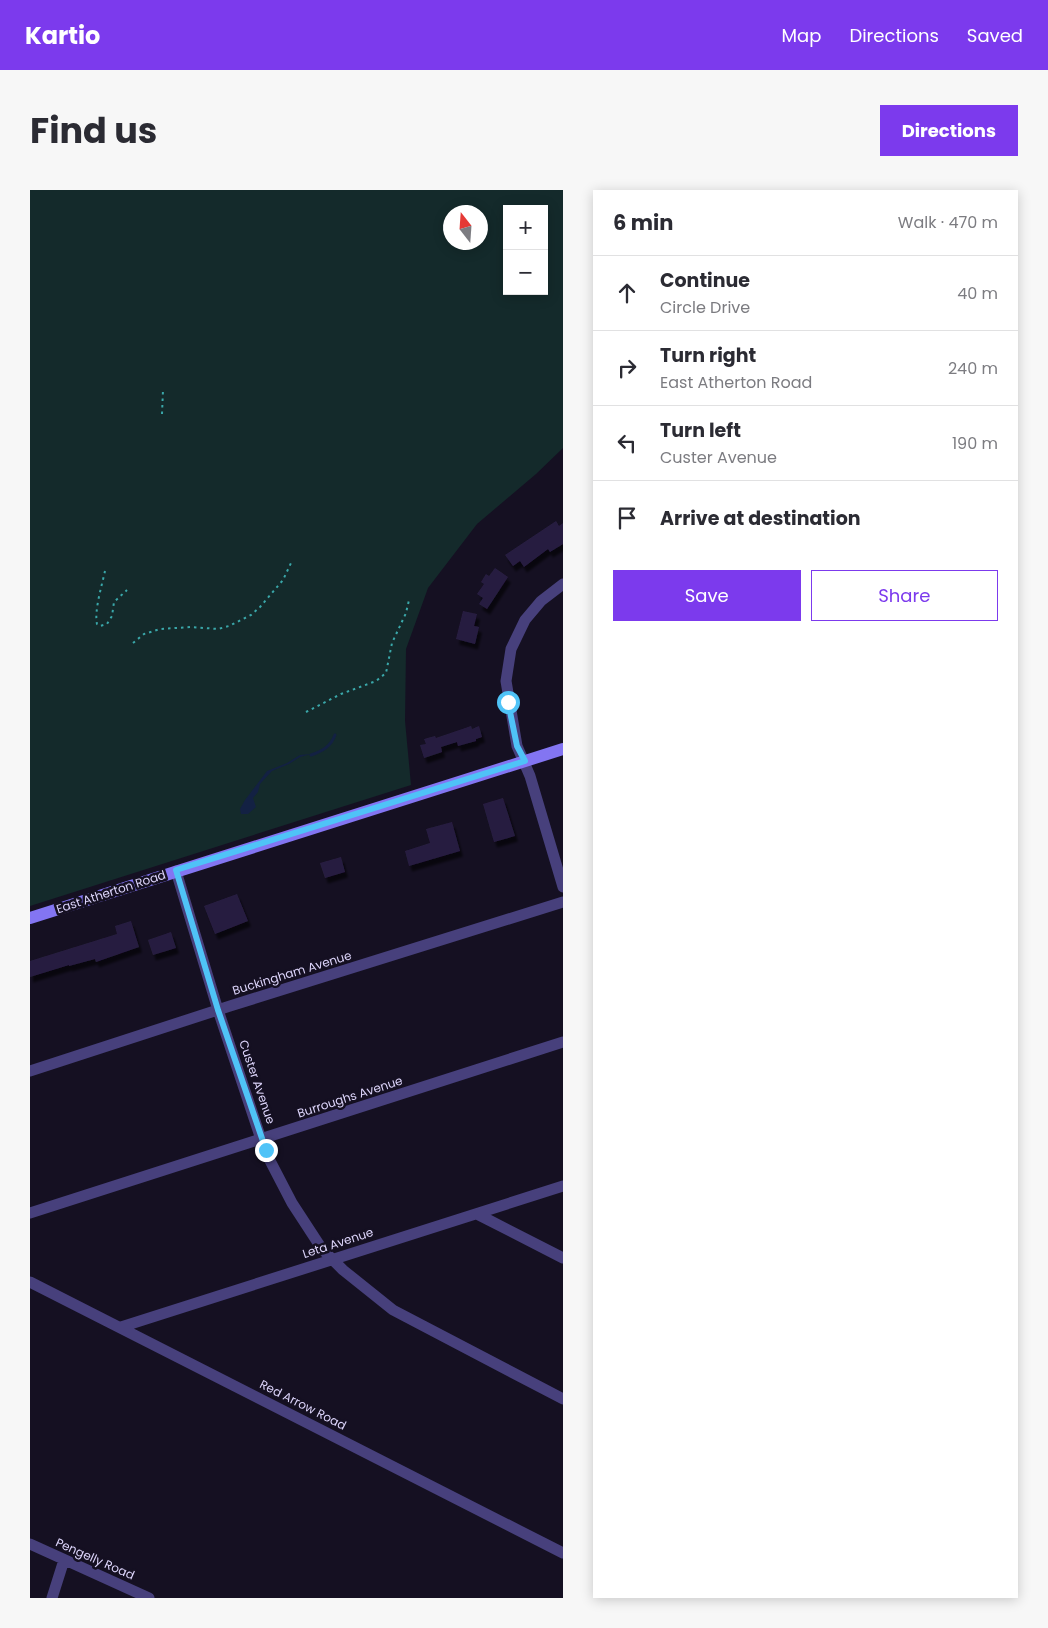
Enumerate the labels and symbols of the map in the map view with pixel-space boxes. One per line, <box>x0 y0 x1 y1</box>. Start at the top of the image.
north arrow <box>443 205 488 250</box>
route start <box>497 691 520 714</box>
street label: East Atherton Road <box>54 866 168 917</box>
street label: Buckingham Avenue <box>230 946 353 999</box>
street label: Custer Avenue <box>235 1038 280 1126</box>
street label: Burroughs Avenue <box>295 1071 405 1122</box>
route end <box>255 1139 278 1162</box>
street label: Leta Avenue <box>300 1223 375 1262</box>
street label: Red Arrow Road <box>257 1375 349 1434</box>
street label: Pengelly Road <box>53 1534 137 1584</box>

